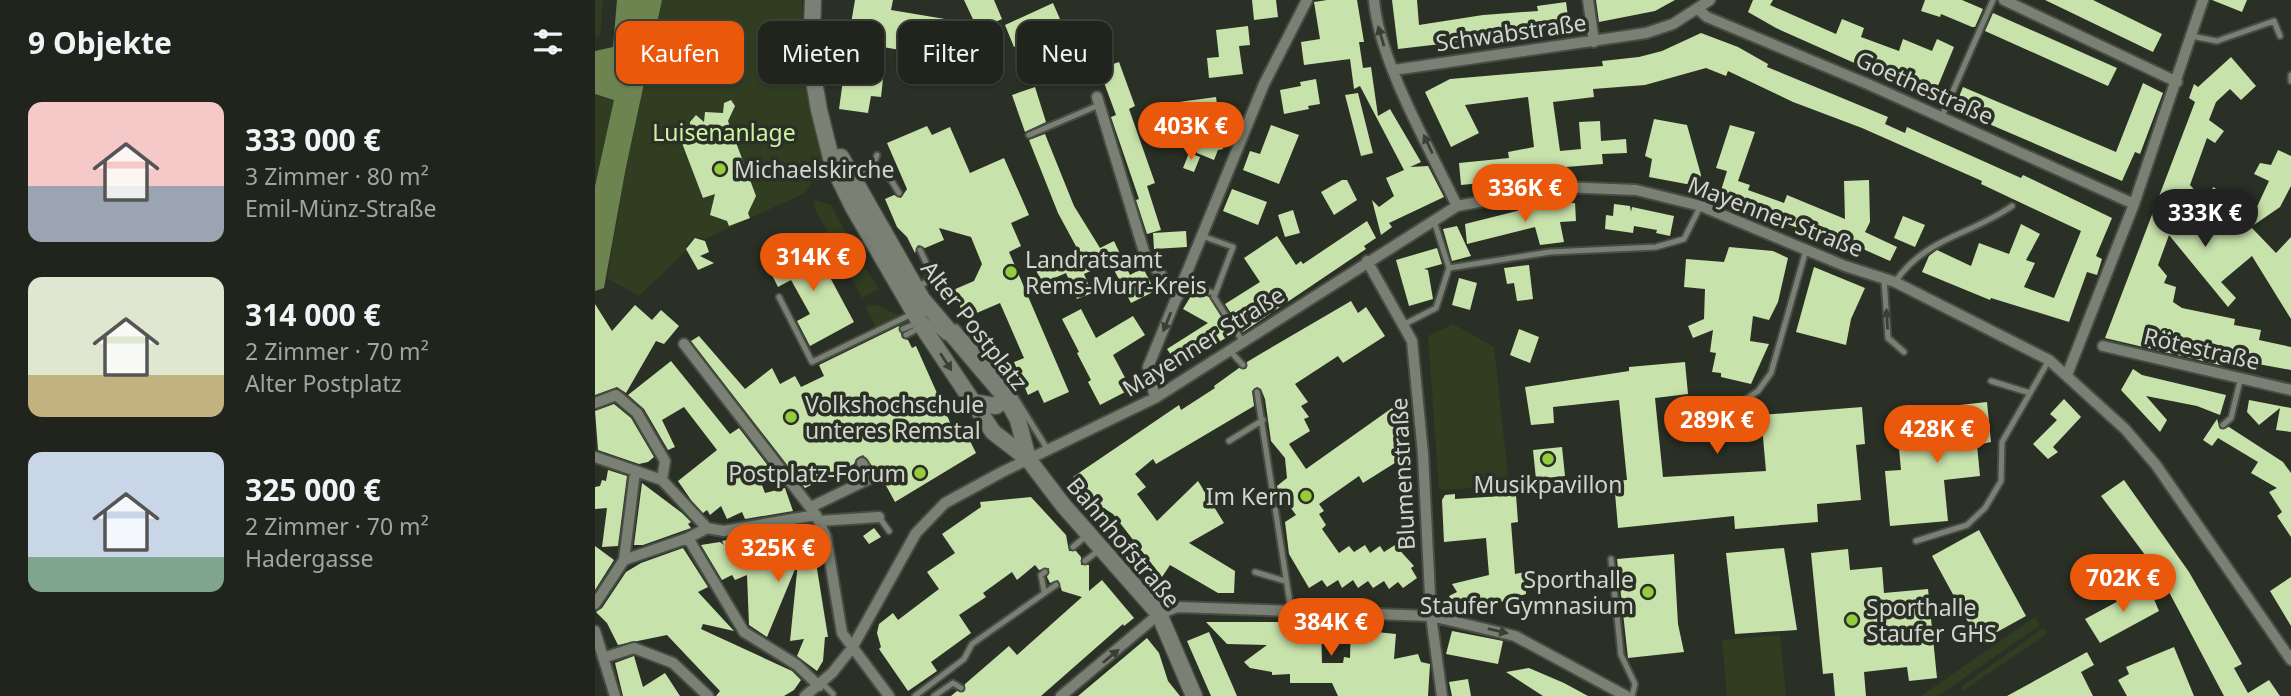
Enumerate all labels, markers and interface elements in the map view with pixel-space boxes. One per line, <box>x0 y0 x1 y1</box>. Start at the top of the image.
street label: Schwabstraße <box>1434 6 1588 58</box>
chip: Kaufen <box>616 21 744 84</box>
chip: Mieten <box>758 21 884 84</box>
chip: Filter <box>898 21 1003 84</box>
chip: Neu <box>1017 21 1112 84</box>
text: 9 Objekte <box>28 22 172 63</box>
icon: filters <box>529 23 567 61</box>
one-way arrow <box>1375 25 1385 46</box>
street label: Goethestraße <box>1851 42 1999 132</box>
pin: 403K € <box>1134 102 1248 162</box>
text: 403K € <box>1154 109 1228 141</box>
park label: Luisenanlage <box>652 116 796 148</box>
text: 333 000 € <box>245 119 381 160</box>
icon: home <box>84 130 168 214</box>
one-way arrow <box>1422 134 1434 154</box>
place label: Michaelskirche <box>734 153 894 185</box>
text: 3 Zimmer · 80 m² <box>245 160 429 192</box>
marker: Michaelskirche <box>712 161 728 177</box>
pin: 336K € <box>1468 164 1582 224</box>
street label: Mayenner Straße <box>1684 168 1868 264</box>
text: 336K € <box>1488 171 1562 203</box>
pin: 333K € <box>2148 190 2262 249</box>
text: Emil-Münz-Straße <box>245 192 436 224</box>
text: 333K € <box>2168 196 2242 228</box>
pin: 314K € <box>756 233 870 293</box>
text: 314K € <box>776 240 850 272</box>
place label: Landratsamt Rems-Murr-Kreis <box>1025 243 1207 301</box>
street label: Alter Postplatz <box>914 253 1036 397</box>
marker: Landratsamt Rems-Murr-Kreis <box>1003 264 1019 280</box>
street label: Mayenner Straße <box>1116 278 1290 404</box>
text: 314 000 € <box>245 294 381 335</box>
icon: home <box>84 305 168 389</box>
one-way arrow <box>1881 308 1892 330</box>
one-way arrow <box>1161 311 1172 332</box>
street label: Rötestraße <box>2141 319 2263 377</box>
text: 2 Zimmer · 70 m² <box>245 335 429 367</box>
one-way arrow <box>939 352 952 371</box>
text: Alter Postplatz <box>245 367 402 399</box>
place label: Volkshochschule unteres Remstal <box>805 388 984 446</box>
pin: 289K € <box>1660 396 1774 456</box>
street label: Blumenstraße <box>1382 397 1422 551</box>
text: 289K € <box>1680 403 1754 435</box>
pin: 428K € <box>1880 406 1994 465</box>
marker: Volkshochschule unteres Remstal <box>783 409 799 425</box>
text: 428K € <box>1900 412 1974 444</box>
marker: Musikpavillon <box>1540 451 1556 467</box>
place label: Postplatz-Forum <box>728 457 906 489</box>
marker: Postplatz-Forum <box>912 465 928 481</box>
place label: Musikpavillon <box>1474 468 1622 500</box>
text: 325 000 € <box>245 469 381 510</box>
street label: Bahnhofstraße <box>1060 470 1188 614</box>
icon: home <box>84 480 168 564</box>
place label: Im Kern <box>1206 480 1292 512</box>
marker: Im Kern <box>1298 488 1314 504</box>
text: 2 Zimmer · 70 m² <box>245 510 429 542</box>
pin: 325K € <box>721 524 835 584</box>
text: 325K € <box>741 531 815 563</box>
text: Hadergasse <box>245 542 373 574</box>
pin: 702K € <box>2066 554 2180 614</box>
text: 702K € <box>2086 561 2160 593</box>
place label: Sporthalle Staufer Gymnasium <box>1420 563 1634 621</box>
marker: Sporthalle Staufer Gymnasium <box>1640 584 1656 600</box>
place label: Sporthalle Staufer GHS <box>1866 591 1997 649</box>
pin: 384K € <box>1274 598 1388 658</box>
text: 384K € <box>1294 605 1368 637</box>
marker: Sporthalle Staufer GHS <box>1844 612 1860 628</box>
one-way arrow <box>1487 626 1509 637</box>
one-way arrow <box>1102 648 1120 664</box>

